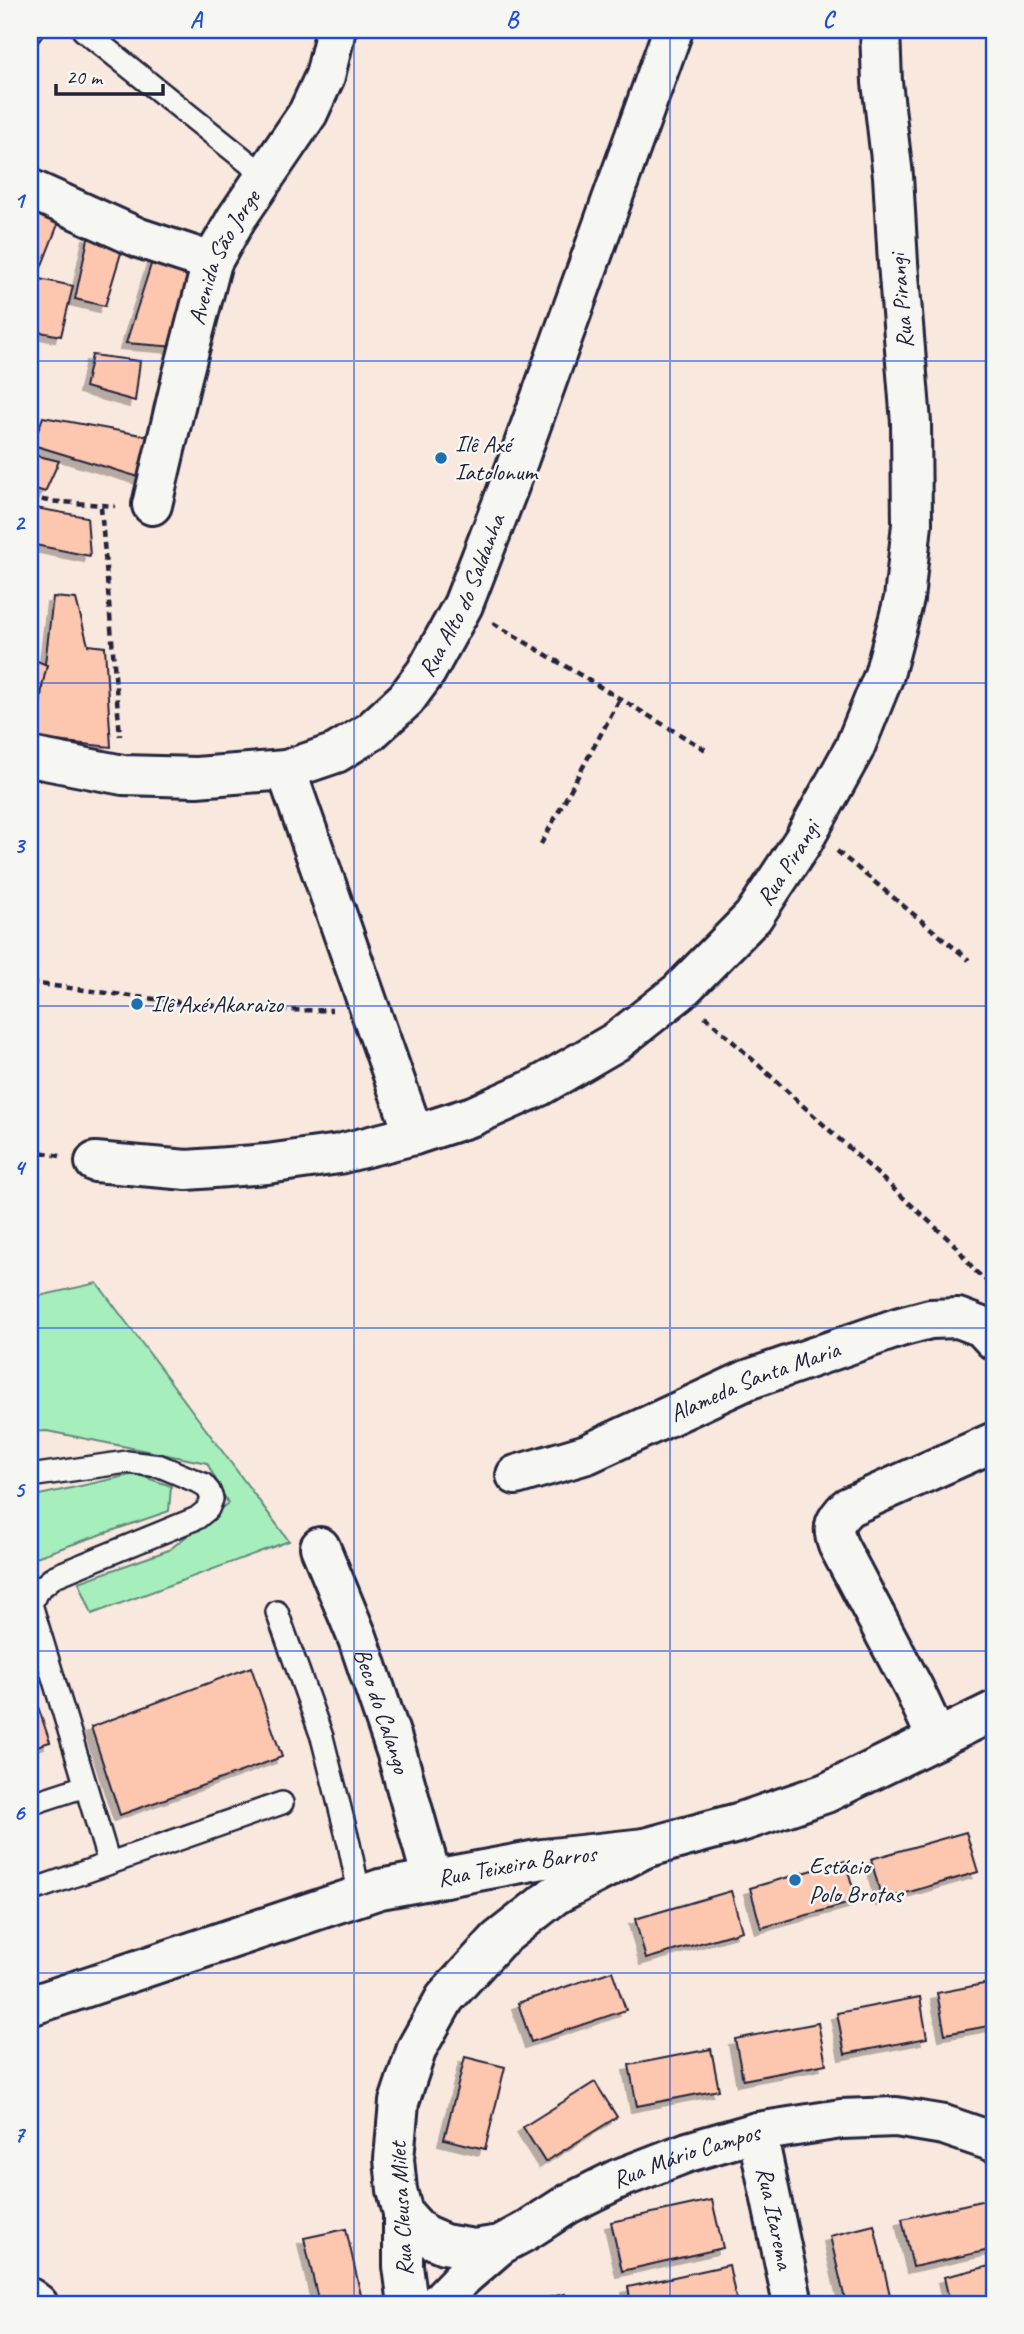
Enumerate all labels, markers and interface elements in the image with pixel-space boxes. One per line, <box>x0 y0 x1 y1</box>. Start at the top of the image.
text: A <box>190 5 204 34</box>
text: B <box>506 5 520 34</box>
text: C <box>823 5 837 34</box>
scale bar <box>56 52 163 96</box>
text: 20 m <box>66 64 104 90</box>
street label: Avenida São Jorge <box>181 182 268 328</box>
text: 1 <box>14 186 27 215</box>
street label: Rua Pirangi <box>882 250 920 350</box>
place label: Ilê Axé Iatolonum <box>455 429 539 487</box>
marker: Ilê Axé Iatolonum <box>433 450 449 466</box>
text: 2 <box>14 508 27 537</box>
street label: Rua Alto do Saldanha <box>411 509 512 682</box>
street label: Rua Pirangi <box>750 813 828 911</box>
text: 3 <box>14 831 27 860</box>
place label: Ilê Axé Akaraizo <box>151 989 284 1019</box>
marker: Ilê Axé Akaraizo <box>129 996 145 1012</box>
text: 4 <box>14 1153 27 1182</box>
street label: Alameda Santa Maria <box>665 1334 845 1429</box>
text: 5 <box>14 1475 26 1504</box>
street label: Beco do Calango <box>347 1644 417 1778</box>
text: 6 <box>14 1798 27 1827</box>
street label: Rua Teixeira Barros <box>435 1838 599 1893</box>
place label: Estácio Polo Brotas <box>809 1851 905 1909</box>
marker: Estácio Polo Brotas <box>787 1872 803 1888</box>
street label: Rua Mário Campos <box>608 2116 766 2195</box>
text: 7 <box>14 2120 27 2149</box>
street label: Rua Cleusa Milet <box>382 2139 419 2277</box>
street label: Rua Itarema <box>750 2164 801 2273</box>

